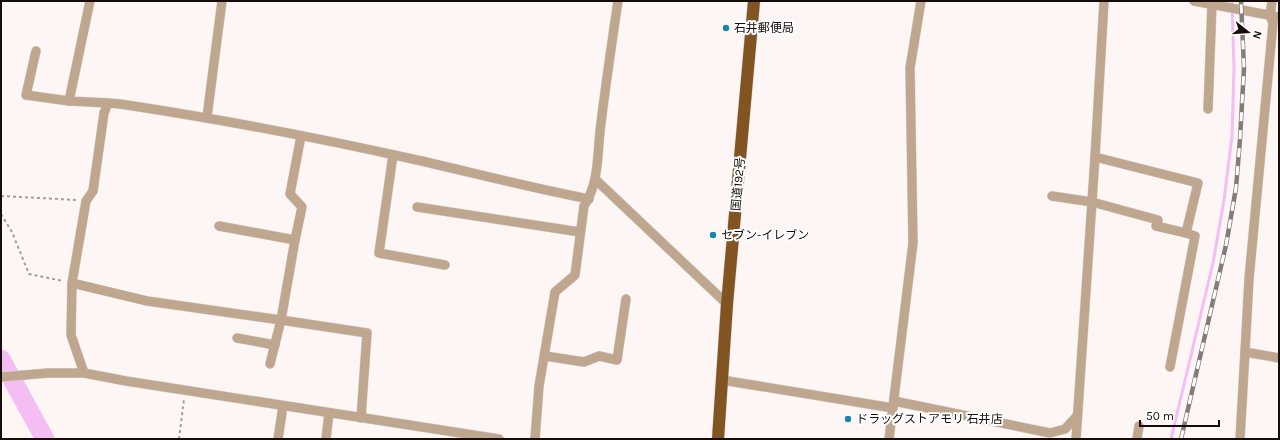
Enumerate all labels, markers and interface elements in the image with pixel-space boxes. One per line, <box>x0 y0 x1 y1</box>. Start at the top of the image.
north arrow <box>1228 12 1268 52</box>
place label: 石井郵便局 <box>734 21 794 35</box>
marker: 石井郵便局 <box>721 23 731 33</box>
text: N <box>1250 29 1264 40</box>
street label: 国道192号 <box>729 157 747 211</box>
place label: セブン-イレブン <box>721 228 809 242</box>
marker: セブン-イレブン <box>708 230 718 240</box>
scale bar <box>1140 402 1219 428</box>
text: 50 m <box>1146 409 1174 423</box>
place label: ドラッグストアモリ 石井店 <box>856 412 1003 426</box>
marker: ドラッグストアモリ 石井店 <box>843 414 853 424</box>

